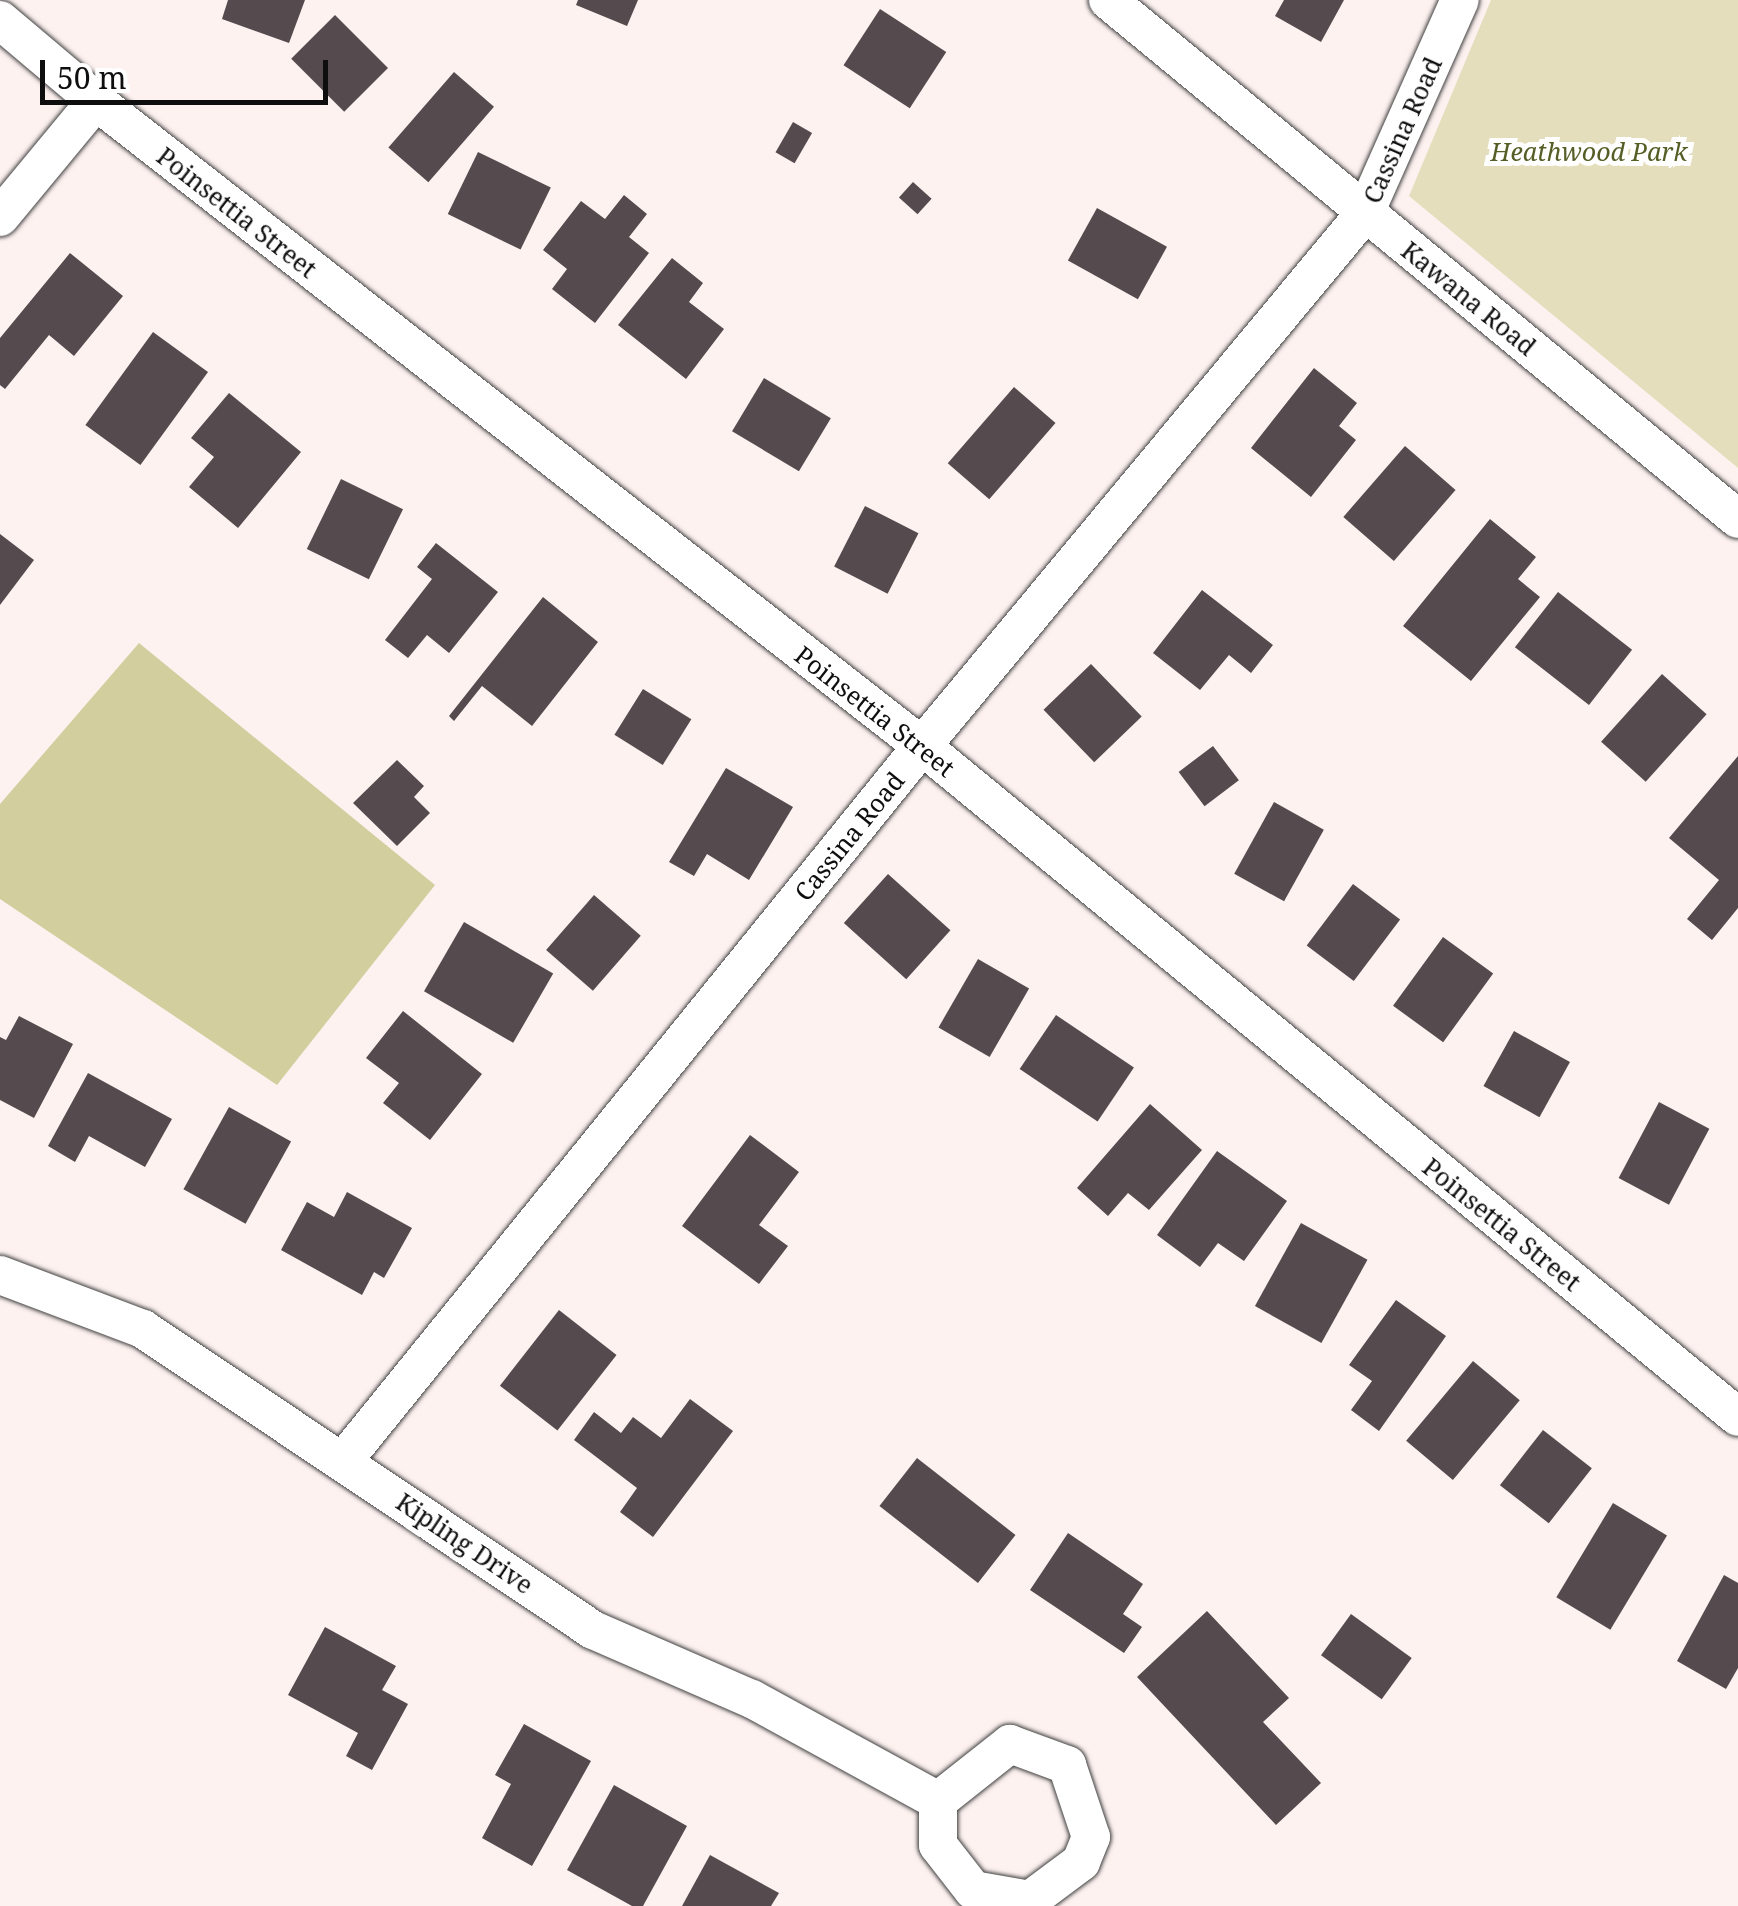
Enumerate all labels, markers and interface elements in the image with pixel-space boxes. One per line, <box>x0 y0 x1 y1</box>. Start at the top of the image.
scale bar <box>45 40 332 102</box>
street label: Cassina Road <box>1356 52 1448 208</box>
text: 50 m <box>57 57 127 98</box>
park label: Heathwood Park <box>1491 136 1687 166</box>
street label: Poinsettia Street <box>151 140 323 284</box>
street label: Kawana Road <box>1396 235 1542 361</box>
street label: Poinsettia Street <box>789 639 961 783</box>
street label: Cassina Road <box>788 766 910 906</box>
street label: Poinsettia Street <box>1417 1151 1587 1297</box>
street label: Kipling Drive <box>391 1486 539 1600</box>

